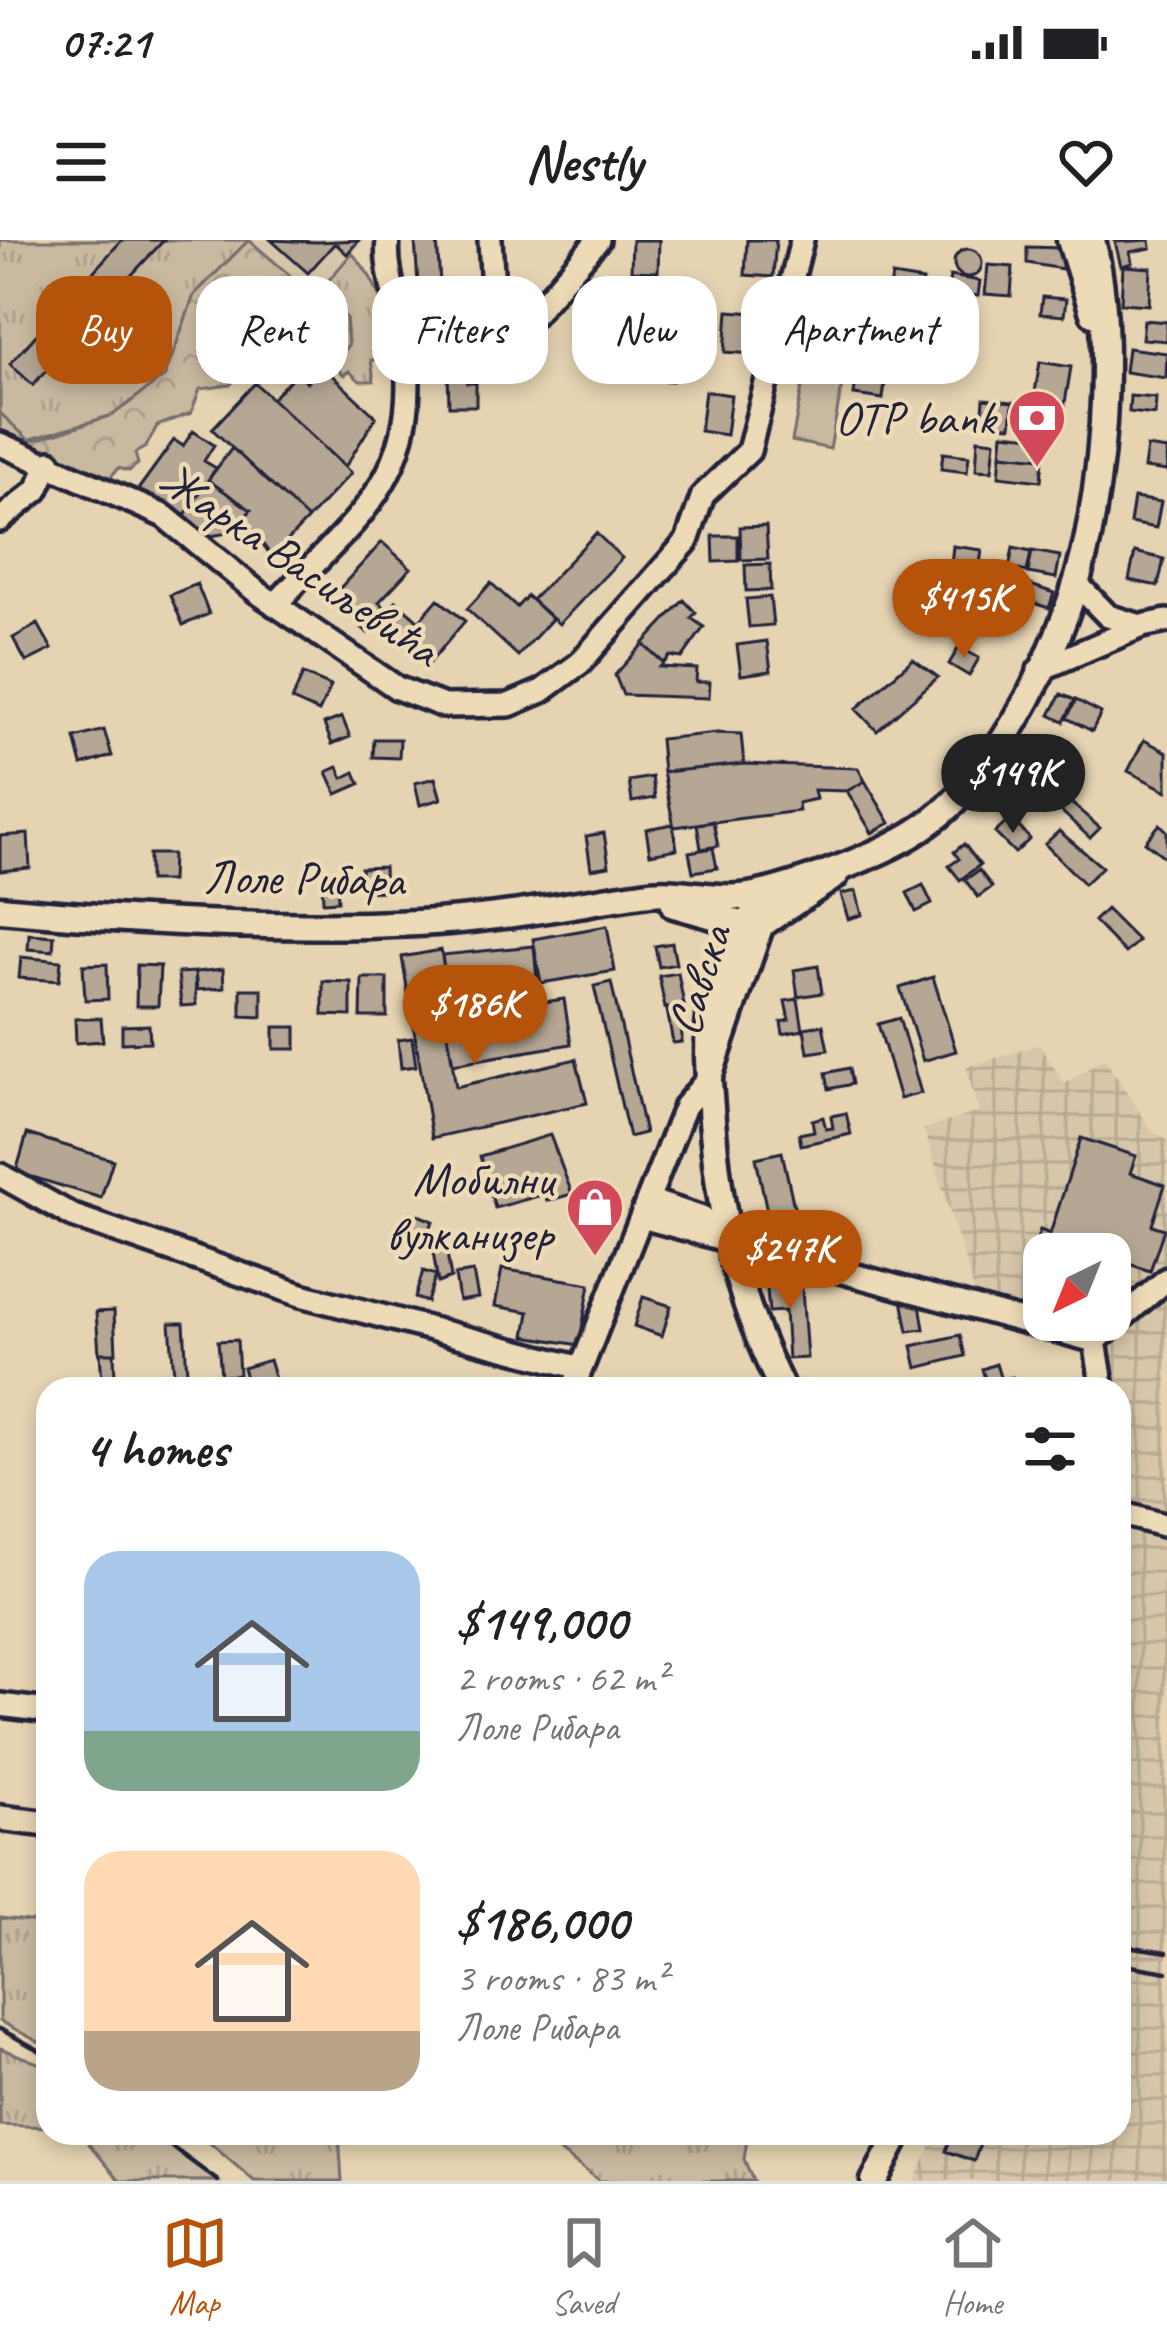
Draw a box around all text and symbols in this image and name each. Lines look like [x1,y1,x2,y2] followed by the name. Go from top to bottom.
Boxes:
[60,14,150,71] text: 07:21
[525,128,642,196] text: Nestly
[48,129,114,195] icon: menu
[1053,129,1119,195] icon: heart
[36,276,172,384] chip: Buy
[196,276,348,384] chip: Rent
[372,276,548,384] chip: Filters
[572,276,717,384] chip: New
[741,276,979,384] chip: Apartment
[1006,387,1068,469] bank icon: OTP bank
[835,388,998,448] place label: OTP bank
[149,449,454,681] street label: Жарка Васиљевића
[880,559,1048,661] pin: $415K
[919,573,1009,622] text: $415K
[929,734,1097,836] pin: $149K
[968,748,1058,797] text: $149K
[203,846,407,910] street label: Лоле Рибара
[653,915,746,1043] street label: Савска
[391,965,559,1067] pin: $186K
[430,979,520,1028] text: $186K
[386,1149,557,1264] place label: Мобилни вулканизер
[564,1176,626,1258] shop icon: Мобилни вулканизер
[706,1210,874,1312] pin: $247K
[745,1224,835,1273] text: $247K
[1023,1233,1131,1341] north arrow
[1023,1233,1131,1341] map controls
[1017,1416,1083,1482] icon: filters
[84,1417,228,1481] text: 4 homes
[456,1590,626,1654] text: $149,000
[180,1599,324,1743] icon: home
[456,1654,667,1703] text: 2 rooms · 62 m²
[456,1703,619,1752] text: Лоле Рибара
[456,1890,628,1954] text: $186,000
[180,1899,324,2043] icon: home
[456,1954,667,2003] text: 3 rooms · 83 m²
[456,2003,619,2052] text: Лоле Рибара
[162,2210,228,2324] tab: Map
[551,2210,617,2324] tab: Saved
[940,2210,1006,2324] tab: Home

